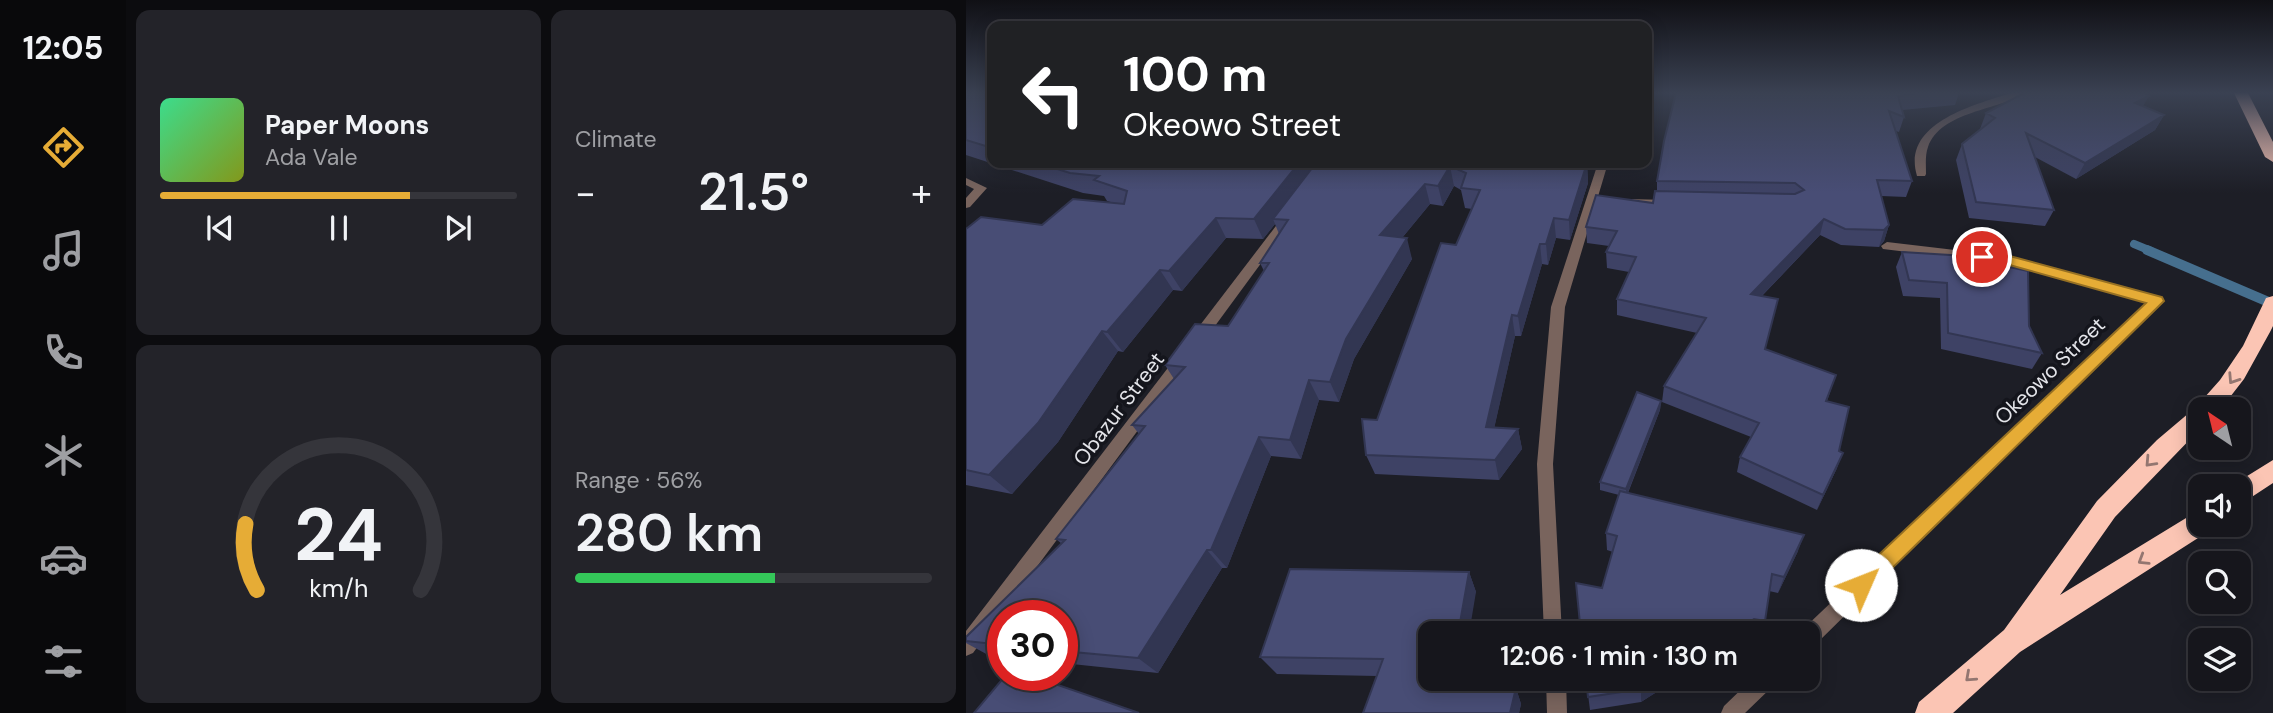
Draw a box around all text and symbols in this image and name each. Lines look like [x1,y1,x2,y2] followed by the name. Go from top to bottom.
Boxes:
[23,27,103,69] text: 12:05
[1123,42,1267,106] text: 100 m
[1008,49,1099,140] icon: left
[1123,104,1341,146] text: Okeowo Street
[265,108,429,142] text: Paper Moons
[39,123,88,172] icon: directions
[575,124,657,154] text: Climate
[265,142,358,172] text: Ada Vale
[698,158,809,226] text: 21.5°
[575,168,596,218] text: −
[911,168,932,218] text: +
[201,209,239,247] icon: previous
[320,209,358,247] icon: pause
[439,209,477,247] icon: next
[39,226,88,275] icon: music
[1952,227,2012,287] pin
[1963,238,2001,276] icon: arrive
[1989,311,2111,431] street label: Okeowo Street
[39,328,88,377] icon: phone
[1067,347,1171,471] street label: Obazur Street
[2228,372,2241,385] one-way arrow
[2188,397,2250,460] north arrow
[2188,397,2251,691] map controls
[39,431,88,480] icon: climate
[2146,454,2159,467] one-way arrow
[575,465,702,495] text: Range · 56%
[2188,474,2251,537] button: sound
[294,488,383,583] text: 24
[575,499,763,567] text: 280 km
[39,534,88,583] icon: car
[1824,548,1898,622] position arrow
[2188,551,2251,614] button: search
[2137,552,2150,565] one-way arrow
[309,572,368,605] text: km/h
[987,600,1078,691] speed limit sign: 30
[2188,628,2251,691] button: layers
[39,637,88,686] icon: filters
[1500,639,1738,673] text: 12:06 · 1 min · 130 m
[1966,669,1979,681] one-way arrow

